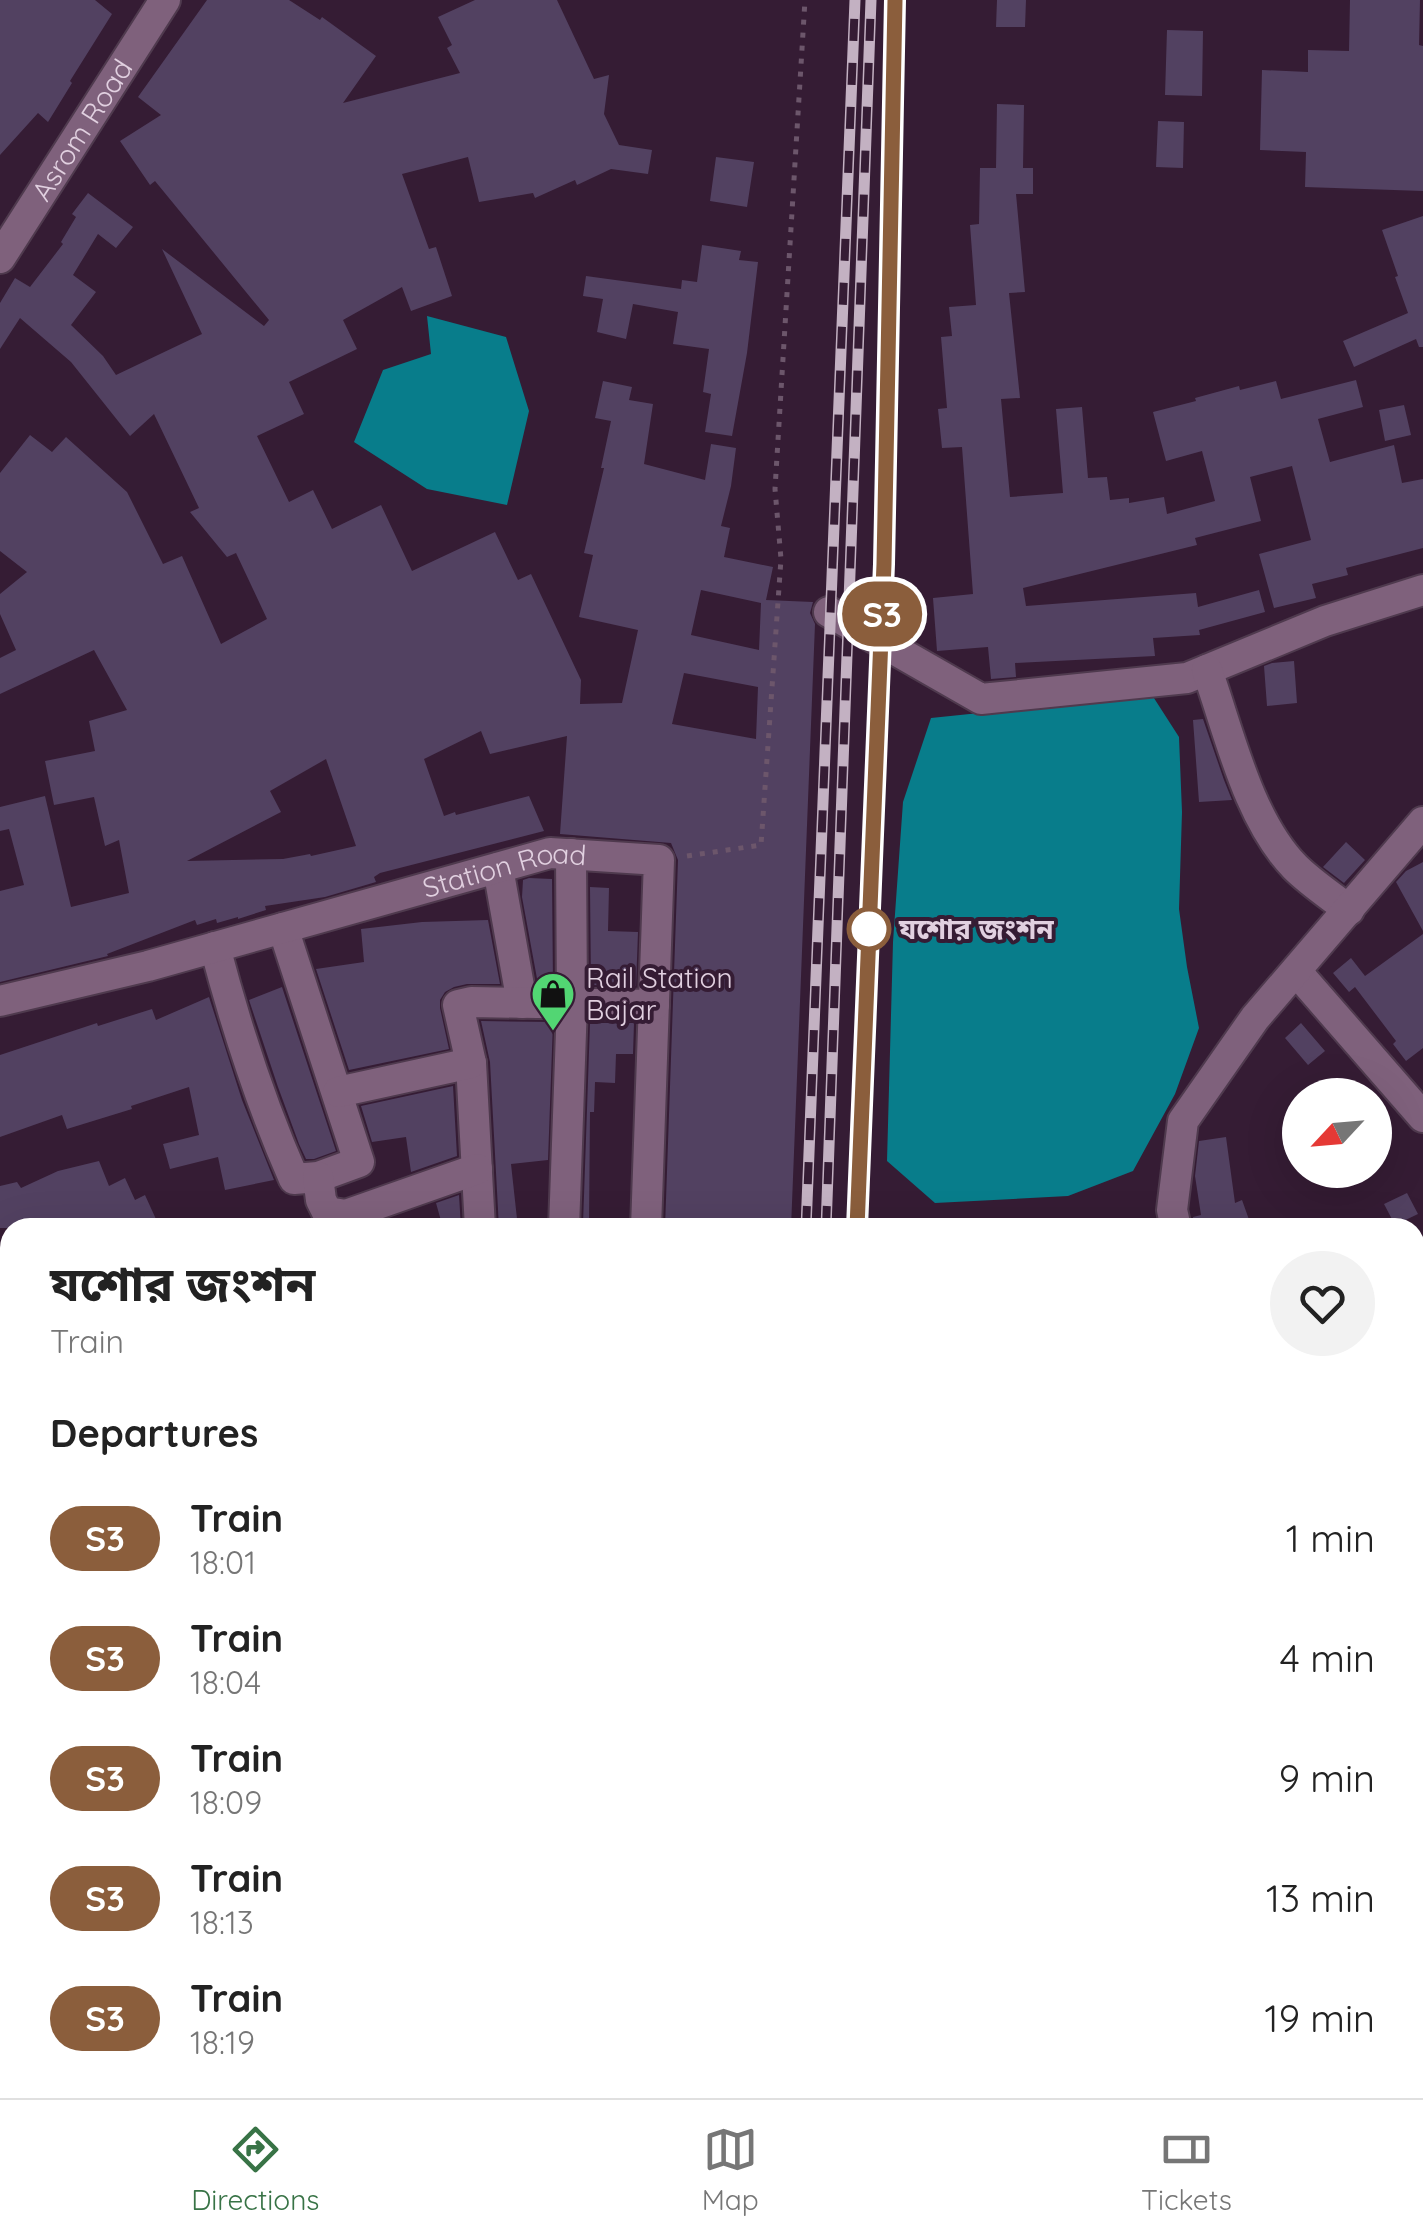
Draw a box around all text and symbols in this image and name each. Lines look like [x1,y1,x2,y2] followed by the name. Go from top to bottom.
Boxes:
[23,52,140,207] street label: Asrom Road
[837,582,927,646] line badge: S3
[862,592,902,636] text: S3
[418,835,587,905] street label: Station Road
[848,908,890,950] marker: যশোর জংশন
[898,911,1054,946] place label: যশোর জংশন
[586,960,733,1027] place label: Rail Station Bajar
[530,971,576,1032] shop icon: Rail Station Bajar
[1282,1078,1392,1188] north arrow
[1282,1078,1392,1188] map controls
[1270,1251,1375,1356] button: heart
[50,1253,315,1313] text: যশোর জংশন
[50,1321,124,1361] text: Train
[50,1409,258,1457] text: Departures
[190,1494,283,1542] text: Train
[1286,1514,1375,1562] text: 1 min
[85,1516,125,1560] text: S3
[190,1542,256,1582] text: 18:01
[190,1614,283,1662] text: Train
[1280,1634,1375,1682] text: 4 min
[85,1636,125,1680] text: S3
[190,1662,261,1702] text: 18:04
[190,1734,283,1782] text: Train
[1279,1754,1375,1802] text: 9 min
[85,1756,125,1800] text: S3
[190,1782,262,1822] text: 18:09
[190,1854,283,1902] text: Train
[1266,1874,1375,1922] text: 13 min
[85,1876,125,1920] text: S3
[190,1902,254,1942] text: 18:13
[190,1974,283,2022] text: Train
[1265,1994,1375,2042] text: 19 min
[85,1996,125,2040] text: S3
[190,2022,255,2062] text: 18:19
[191,2122,319,2217] tab: Directions
[702,2122,759,2217] tab: Map
[1141,2122,1232,2217] tab: Tickets

